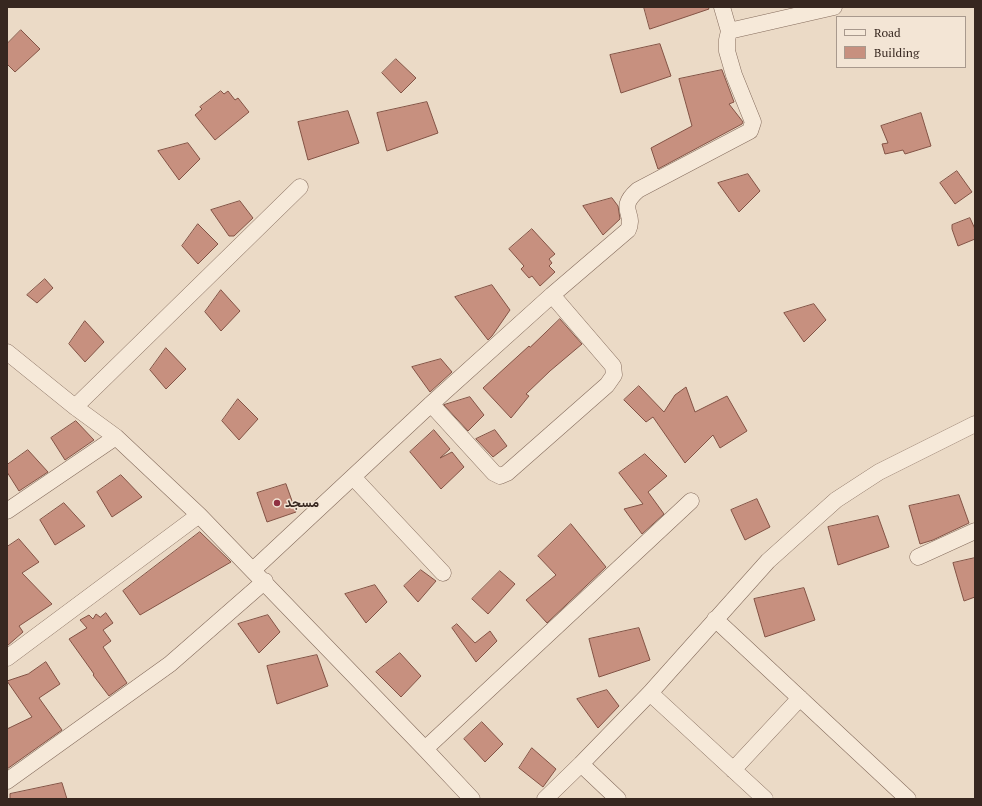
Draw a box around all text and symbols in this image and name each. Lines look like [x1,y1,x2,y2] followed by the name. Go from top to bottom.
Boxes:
[836,16,966,68] legend
[874,25,901,40] text: Road
[874,45,919,60] text: Building
[285,495,319,511] place label: مسجد
[272,498,282,508] marker: مسجد

